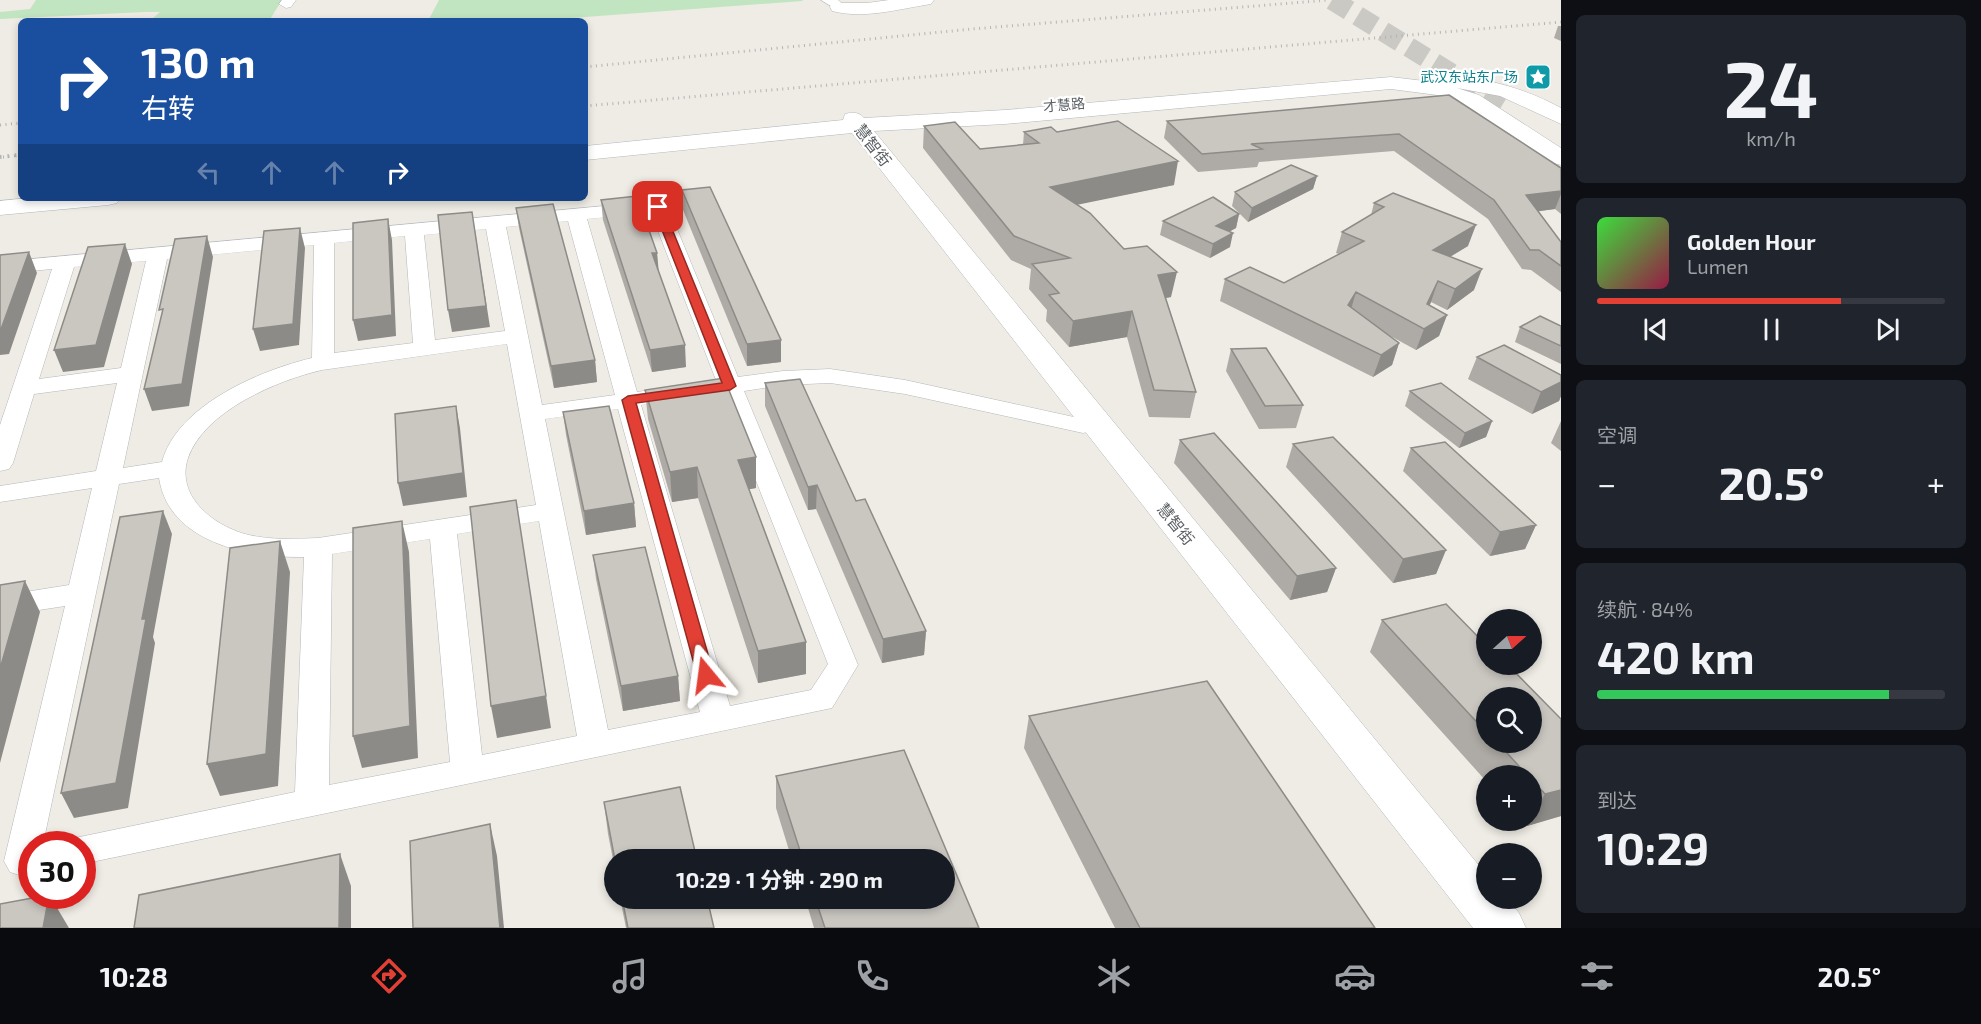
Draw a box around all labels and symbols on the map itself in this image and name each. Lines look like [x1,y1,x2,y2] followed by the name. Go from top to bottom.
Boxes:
[1523,62,1553,92] place icon: 武汉东站东广场
[1420,68,1518,85] place label: 武汉东站东广场
[1042,94,1086,115] street label: 才慧路
[851,120,896,169] street label: 慧智街
[632,181,683,232] pin
[1154,499,1199,548] street label: 慧智街
[1476,609,1542,675] north arrow
[674,643,738,707] position arrow
[18,831,96,909] speed limit sign: 30

